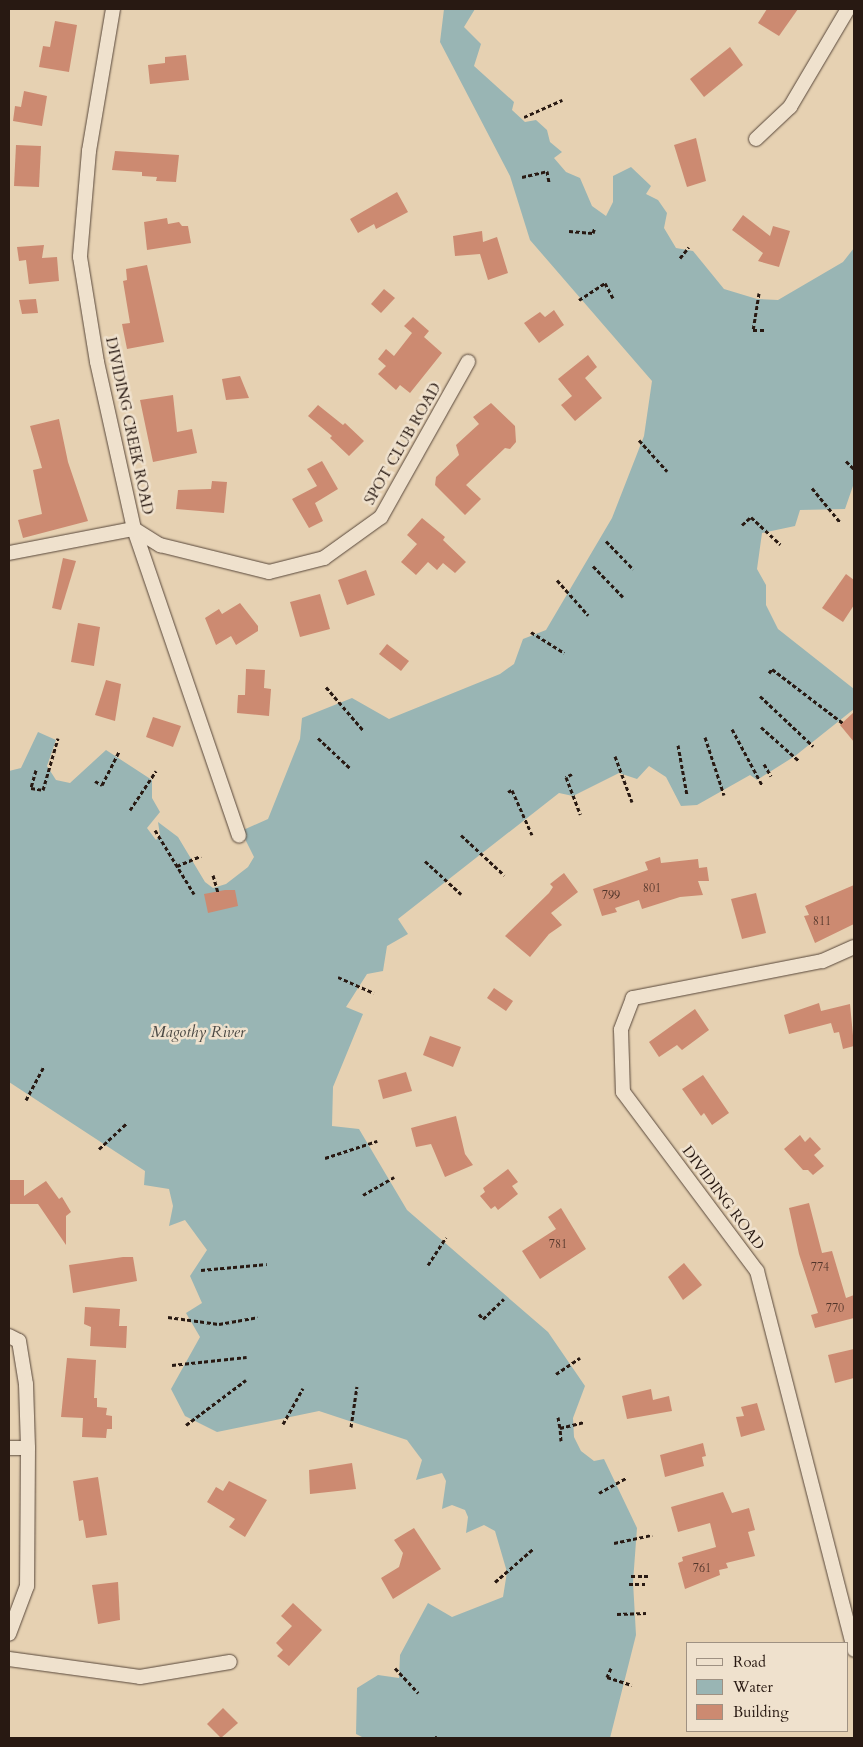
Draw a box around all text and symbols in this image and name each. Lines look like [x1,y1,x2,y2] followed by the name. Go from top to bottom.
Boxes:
[101,335,157,517] street label: DIVIDING CREEK ROAD
[361,380,445,508] street label: SPOT CLUB ROAD
[643,882,661,896] house number: 801
[602,889,620,903] house number: 799
[813,915,831,929] house number: 811
[151,1022,245,1042] water label: Magothy River
[678,1142,768,1254] street label: DIVIDING ROAD
[549,1238,567,1252] house number: 781
[811,1261,829,1275] house number: 774
[826,1302,844,1316] house number: 770
[693,1562,711,1576] house number: 761
[686,1642,848,1732] legend
[733,1652,766,1672] text: Road
[733,1677,773,1697] text: Water
[733,1702,789,1722] text: Building

